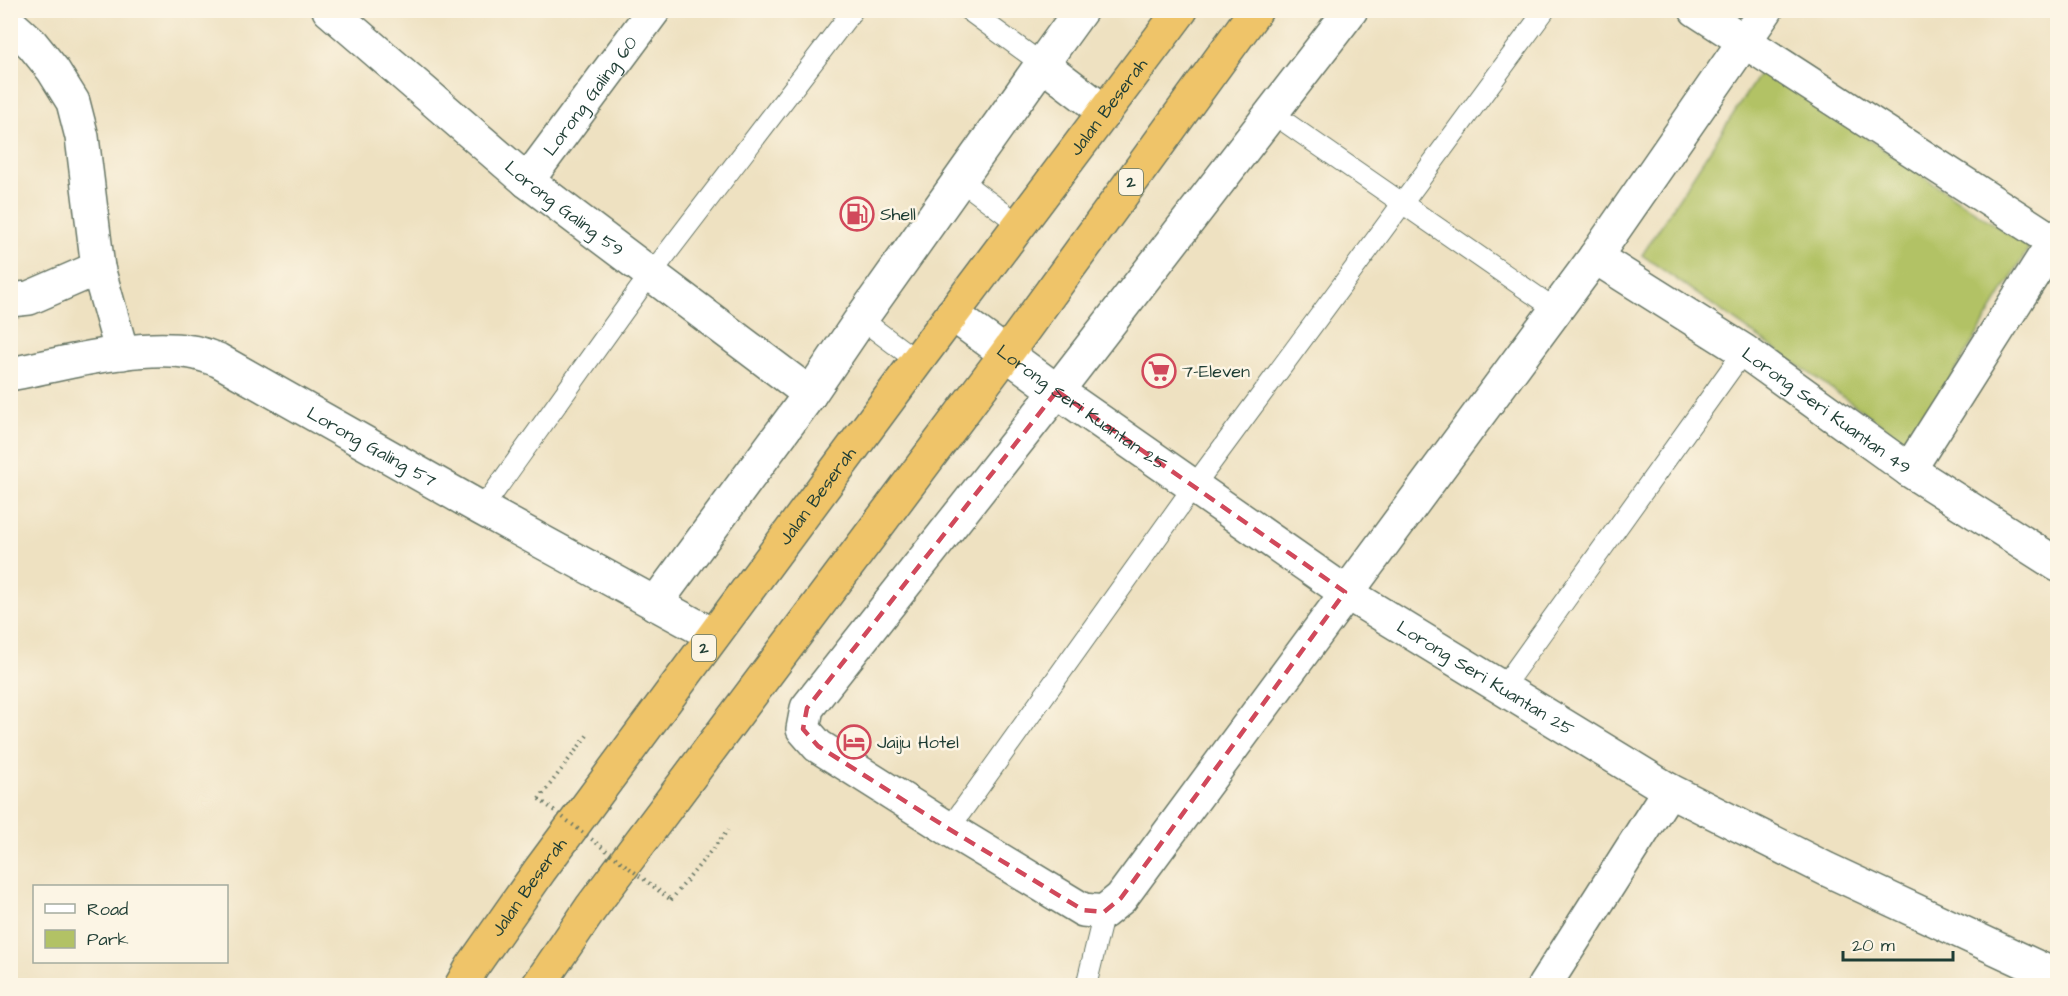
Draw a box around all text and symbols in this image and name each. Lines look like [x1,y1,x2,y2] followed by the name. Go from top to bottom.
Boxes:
[537,31,643,161] street label: Lorong Galing 60
[1063,53,1153,161] street label: Jalan Beserah
[499,155,629,262] street label: Lorong Galing 59
[1119,169,1143,195] road number: 2
[839,196,875,232] fuel station icon: Shell
[880,202,916,227] place label: Shell
[992,338,1172,477] street label: Lorong Seri Kuantan 25
[1737,341,1916,480] street label: Lorong Seri Kuantan 49
[1141,353,1177,389] supermarket icon: 7-Eleven
[1182,359,1250,384] place label: 7-Eleven
[303,400,441,493] street label: Lorong Galing 57
[772,442,862,550] street label: Jalan Beserah
[1392,614,1579,742] street label: Lorong Seri Kuantan 25
[692,635,716,661] road number: 2
[836,724,872,760] hotel icon: Jaiju Hotel
[877,730,959,755] place label: Jaiju Hotel
[485,832,573,942] street label: Jalan Beserah
[33,885,228,963] legend
[87,897,128,922] text: Road
[1843,924,1952,962] scale bar
[87,927,129,952] text: Park
[1852,933,1895,958] text: 20 m

